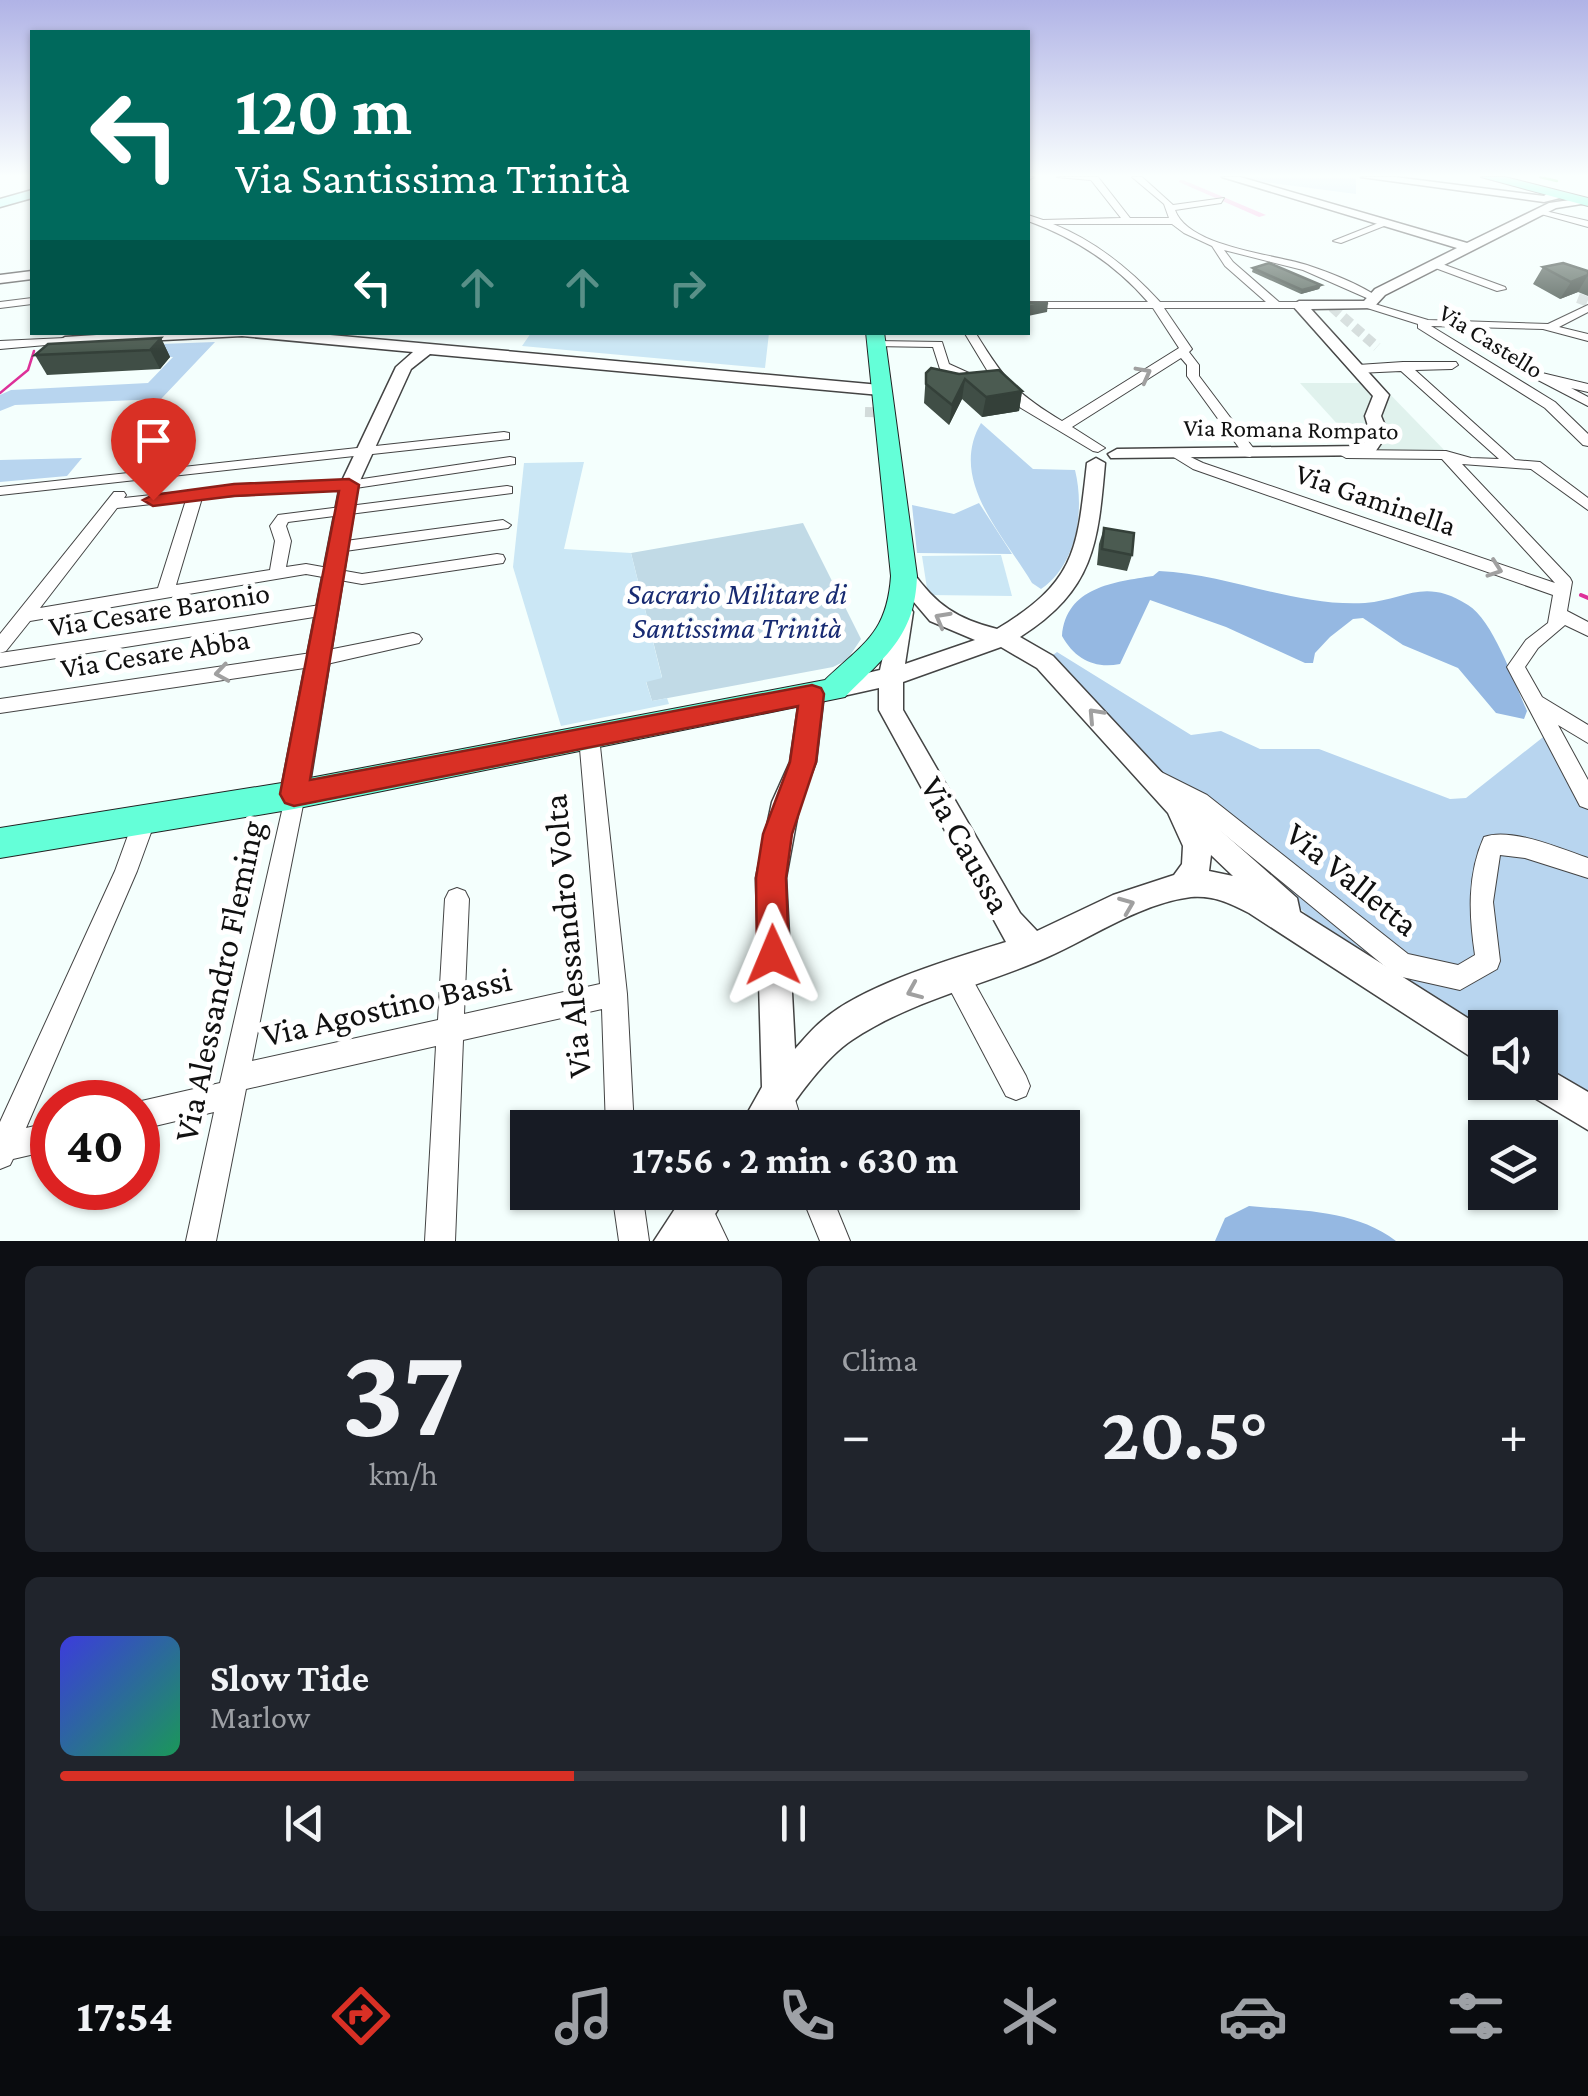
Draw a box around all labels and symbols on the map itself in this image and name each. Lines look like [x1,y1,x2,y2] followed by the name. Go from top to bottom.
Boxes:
[1434,298,1548,384] street label: Via Castello
[1133,367,1151,386] one-way arrow
[111,398,196,501] pin
[1183,414,1399,445] street label: Via Romana Rompato
[1291,456,1461,542] street label: Via Gaminella
[1486,557,1503,578] one-way arrow
[46,575,272,643] street label: Via Cesare Baronio
[627,577,848,644] park label: Sacrario Militare di Santissima Trinità
[935,611,953,631] one-way arrow
[58,622,252,684] street label: Via Cesare Abba
[214,662,230,683] one-way arrow
[1089,708,1107,727] one-way arrow
[913,770,1019,920] street label: Via Caussa
[535,792,599,1080] street label: Via Alessandro Volta
[1278,814,1426,944] street label: Via Valletta
[166,817,272,1145] street label: Via Alessandro Fleming
[1117,896,1134,916] one-way arrow
[721,903,825,1007] position arrow
[259,959,515,1055] street label: Via Agostino Bassi
[906,979,924,999] one-way arrow
[30,1080,160,1210] speed limit sign: 40

